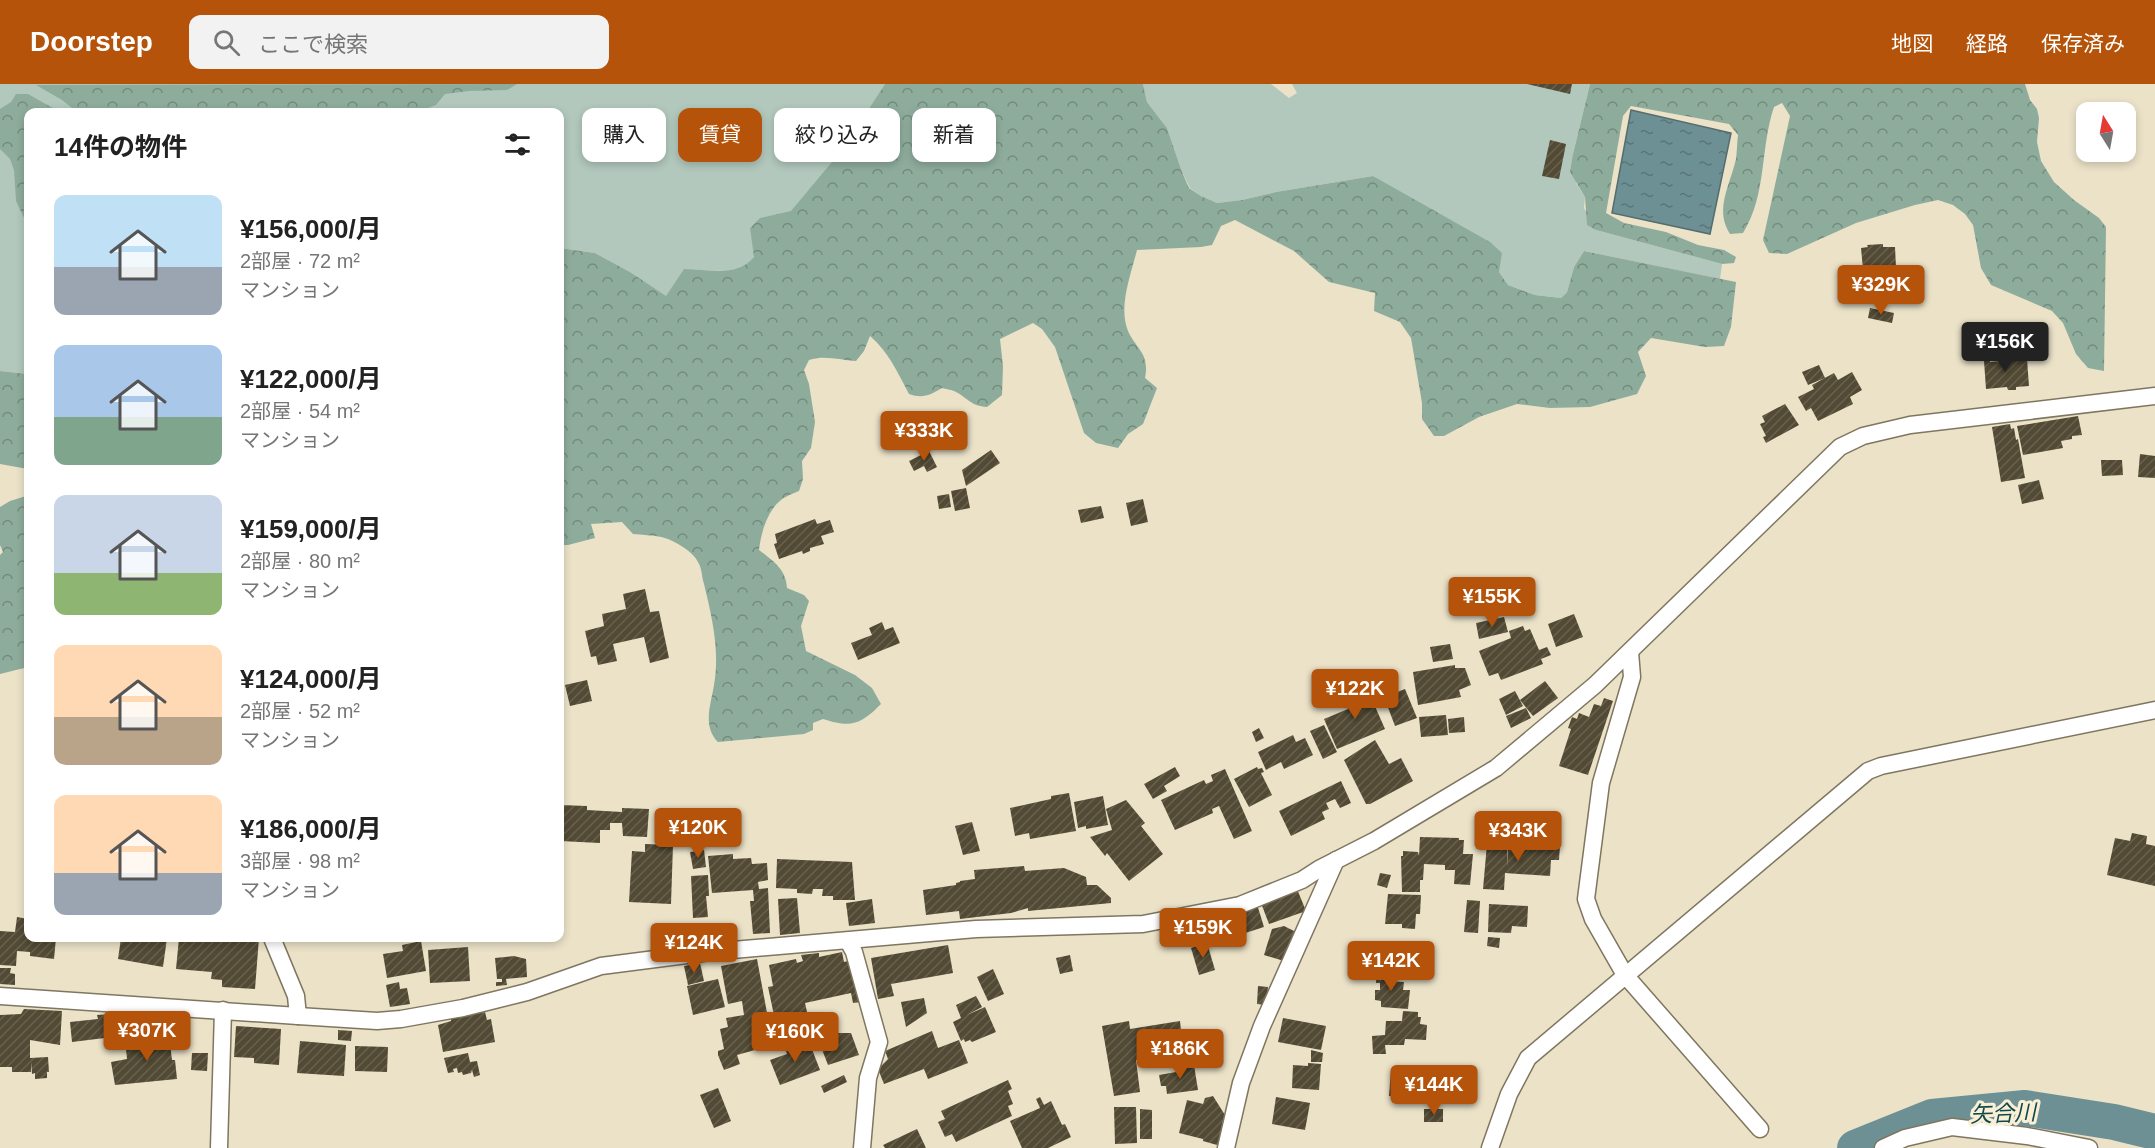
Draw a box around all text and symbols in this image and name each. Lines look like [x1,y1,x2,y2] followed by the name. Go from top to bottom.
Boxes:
[189,15,609,69] search box
[30,26,153,57] text: Doorstep
[210,26,243,59] icon: search
[258,32,368,57] text: ここで検索
[1891,32,1933,55] text: 地図
[1966,32,2008,55] text: 経路
[2041,32,2125,55] text: 保存済み
[2076,102,2136,162] north arrow
[2076,102,2136,162] map controls
[582,108,666,162] chip: 購入
[678,108,762,162] chip: 賃貸
[774,108,900,162] chip: 絞り込み
[912,108,996,162] chip: 新着
[501,128,534,161] icon: filters
[54,132,187,162] text: 14件の物件
[240,214,382,244] text: ¥156,000/月
[102,219,174,291] icon: home
[240,250,360,272] text: 2部屋 · 72 m²
[1839,265,1923,316] pin: ¥329K
[1852,273,1910,295] text: ¥329K
[240,279,340,301] text: マンション
[1963,322,2047,373] pin: ¥156K
[1976,330,2034,352] text: ¥156K
[240,364,382,394] text: ¥122,000/月
[102,369,174,441] icon: home
[240,400,360,422] text: 2部屋 · 54 m²
[882,411,966,462] pin: ¥333K
[895,419,953,441] text: ¥333K
[240,429,340,451] text: マンション
[240,514,382,544] text: ¥159,000/月
[102,519,174,591] icon: home
[240,550,360,572] text: 2部屋 · 80 m²
[1450,577,1534,628] pin: ¥155K
[240,579,340,601] text: マンション
[1463,585,1521,607] text: ¥155K
[240,664,382,694] text: ¥124,000/月
[102,669,174,741] icon: home
[1313,669,1397,720] pin: ¥122K
[1326,677,1384,699] text: ¥122K
[240,700,360,722] text: 2部屋 · 52 m²
[240,729,340,751] text: マンション
[656,808,740,859] pin: ¥120K
[1476,811,1560,862] pin: ¥343K
[240,814,382,844] text: ¥186,000/月
[669,816,727,838] text: ¥120K
[102,819,174,891] icon: home
[1489,819,1547,841] text: ¥343K
[240,850,360,872] text: 3部屋 · 98 m²
[240,879,340,901] text: マンション
[1161,908,1245,959] pin: ¥159K
[1174,916,1232,938] text: ¥159K
[652,923,736,974] pin: ¥124K
[665,931,723,953] text: ¥124K
[1349,941,1433,992] pin: ¥142K
[1362,949,1420,971] text: ¥142K
[105,1011,189,1062] pin: ¥307K
[753,1012,837,1063] pin: ¥160K
[118,1019,176,1041] text: ¥307K
[766,1020,824,1042] text: ¥160K
[1138,1029,1222,1080] pin: ¥186K
[1151,1037,1209,1059] text: ¥186K
[1392,1065,1476,1116] pin: ¥144K
[1405,1073,1463,1095] text: ¥144K
[1970,1100,2038,1127] water label: 矢合川

